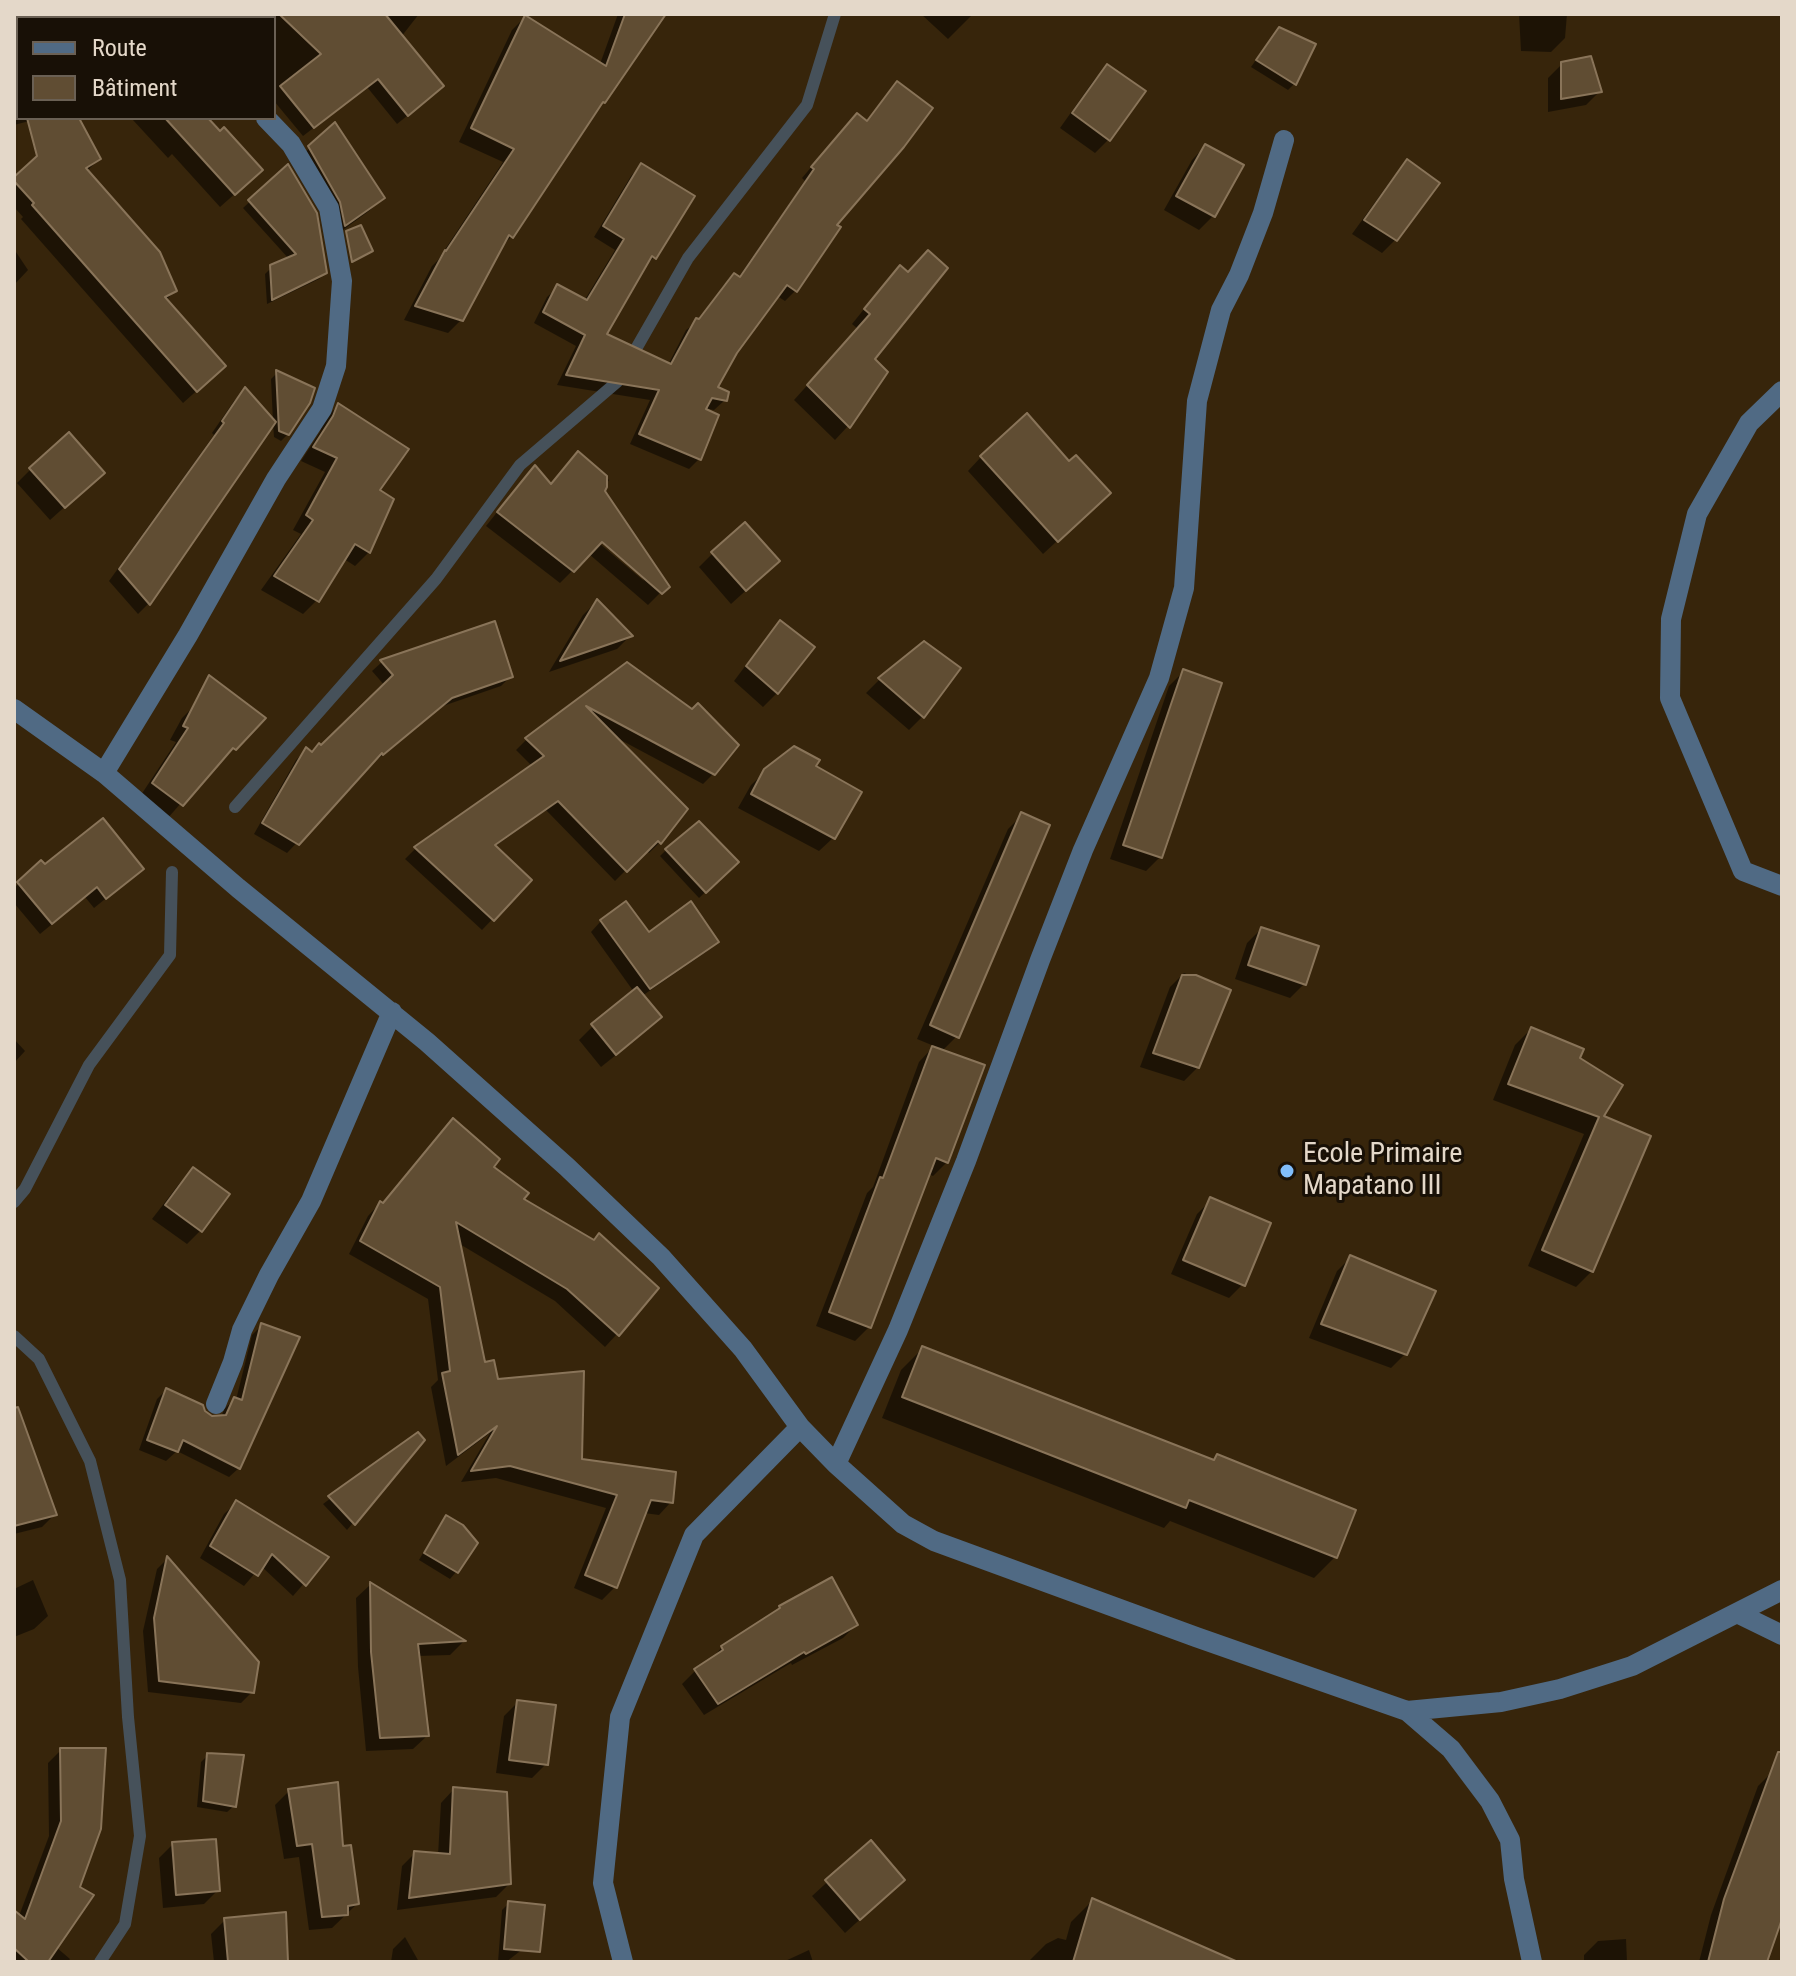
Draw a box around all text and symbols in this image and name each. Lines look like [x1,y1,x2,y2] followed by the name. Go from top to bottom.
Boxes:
[16,16,276,120] legend
[92,34,147,62] text: Route
[92,74,177,102] text: Bâtiment
[1303,1138,1462,1204] place label: Ecole Primaire Mapatano III
[1278,1162,1296,1180] marker: Ecole Primaire Mapatano III

